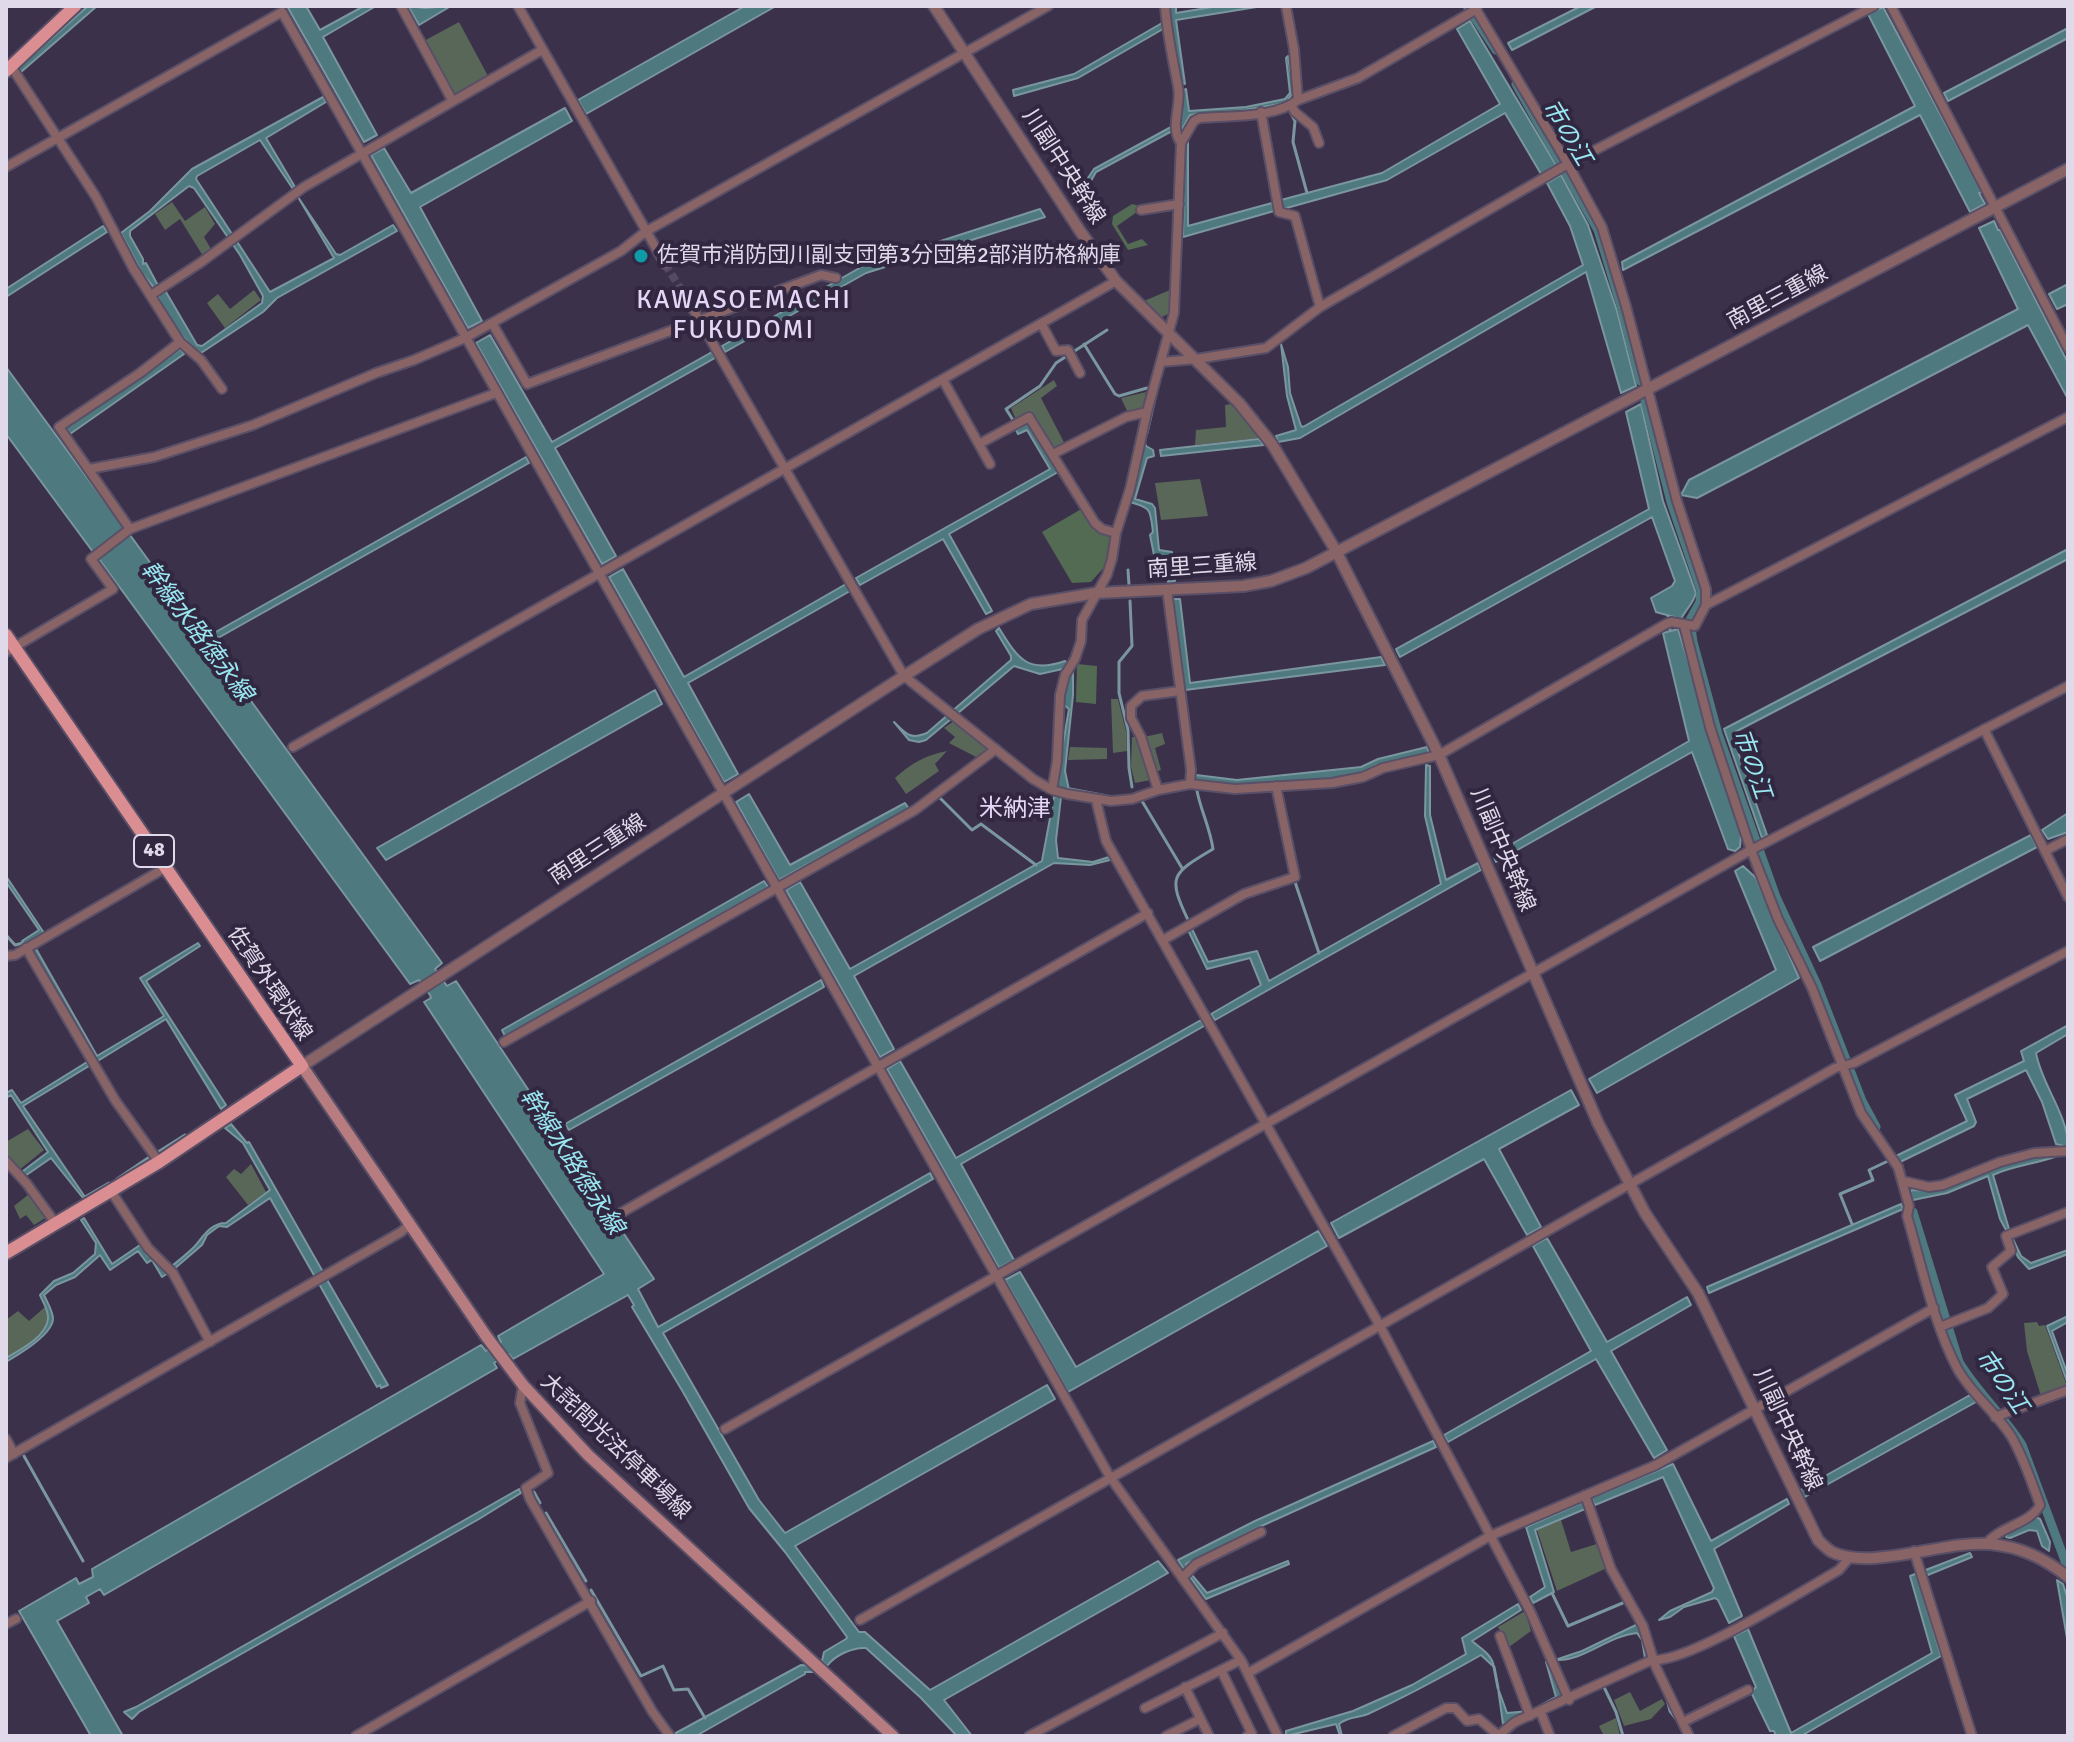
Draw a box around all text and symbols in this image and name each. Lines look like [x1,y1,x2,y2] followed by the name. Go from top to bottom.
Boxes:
[1535,95,1597,171] water label: 市の江
[1016,104,1110,230] street label: 川副中央幹線
[657,243,1121,269] place label: 佐賀市消防団川副支団第3分団第2部消防格納庫
[632,247,650,265] marker: 佐賀市消防団川副支団第3分団第2部消防格納庫
[1723,261,1833,335] street label: 南里三重線
[636,285,852,346] district label: KAWASOEMACHI FUKUDOMI
[1146,550,1258,584] street label: 南里三重線
[134,556,258,708] water label: 幹線水路徳永線
[1726,725,1776,803] water label: 市の江
[1464,784,1540,916] street label: 川副中央幹線
[979,796,1051,824] district label: 米納津
[545,809,651,891] street label: 南里三重線
[134,835,174,867] road number: 48
[221,922,317,1046] street label: 佐賀外環状線
[513,1084,629,1240] water label: 幹線水路徳永線
[1969,1344,2033,1420] water label: 市の江
[1747,1365,1827,1495] street label: 川副中央幹線
[535,1369,695,1525] street label: 大詫間光法停車場線

